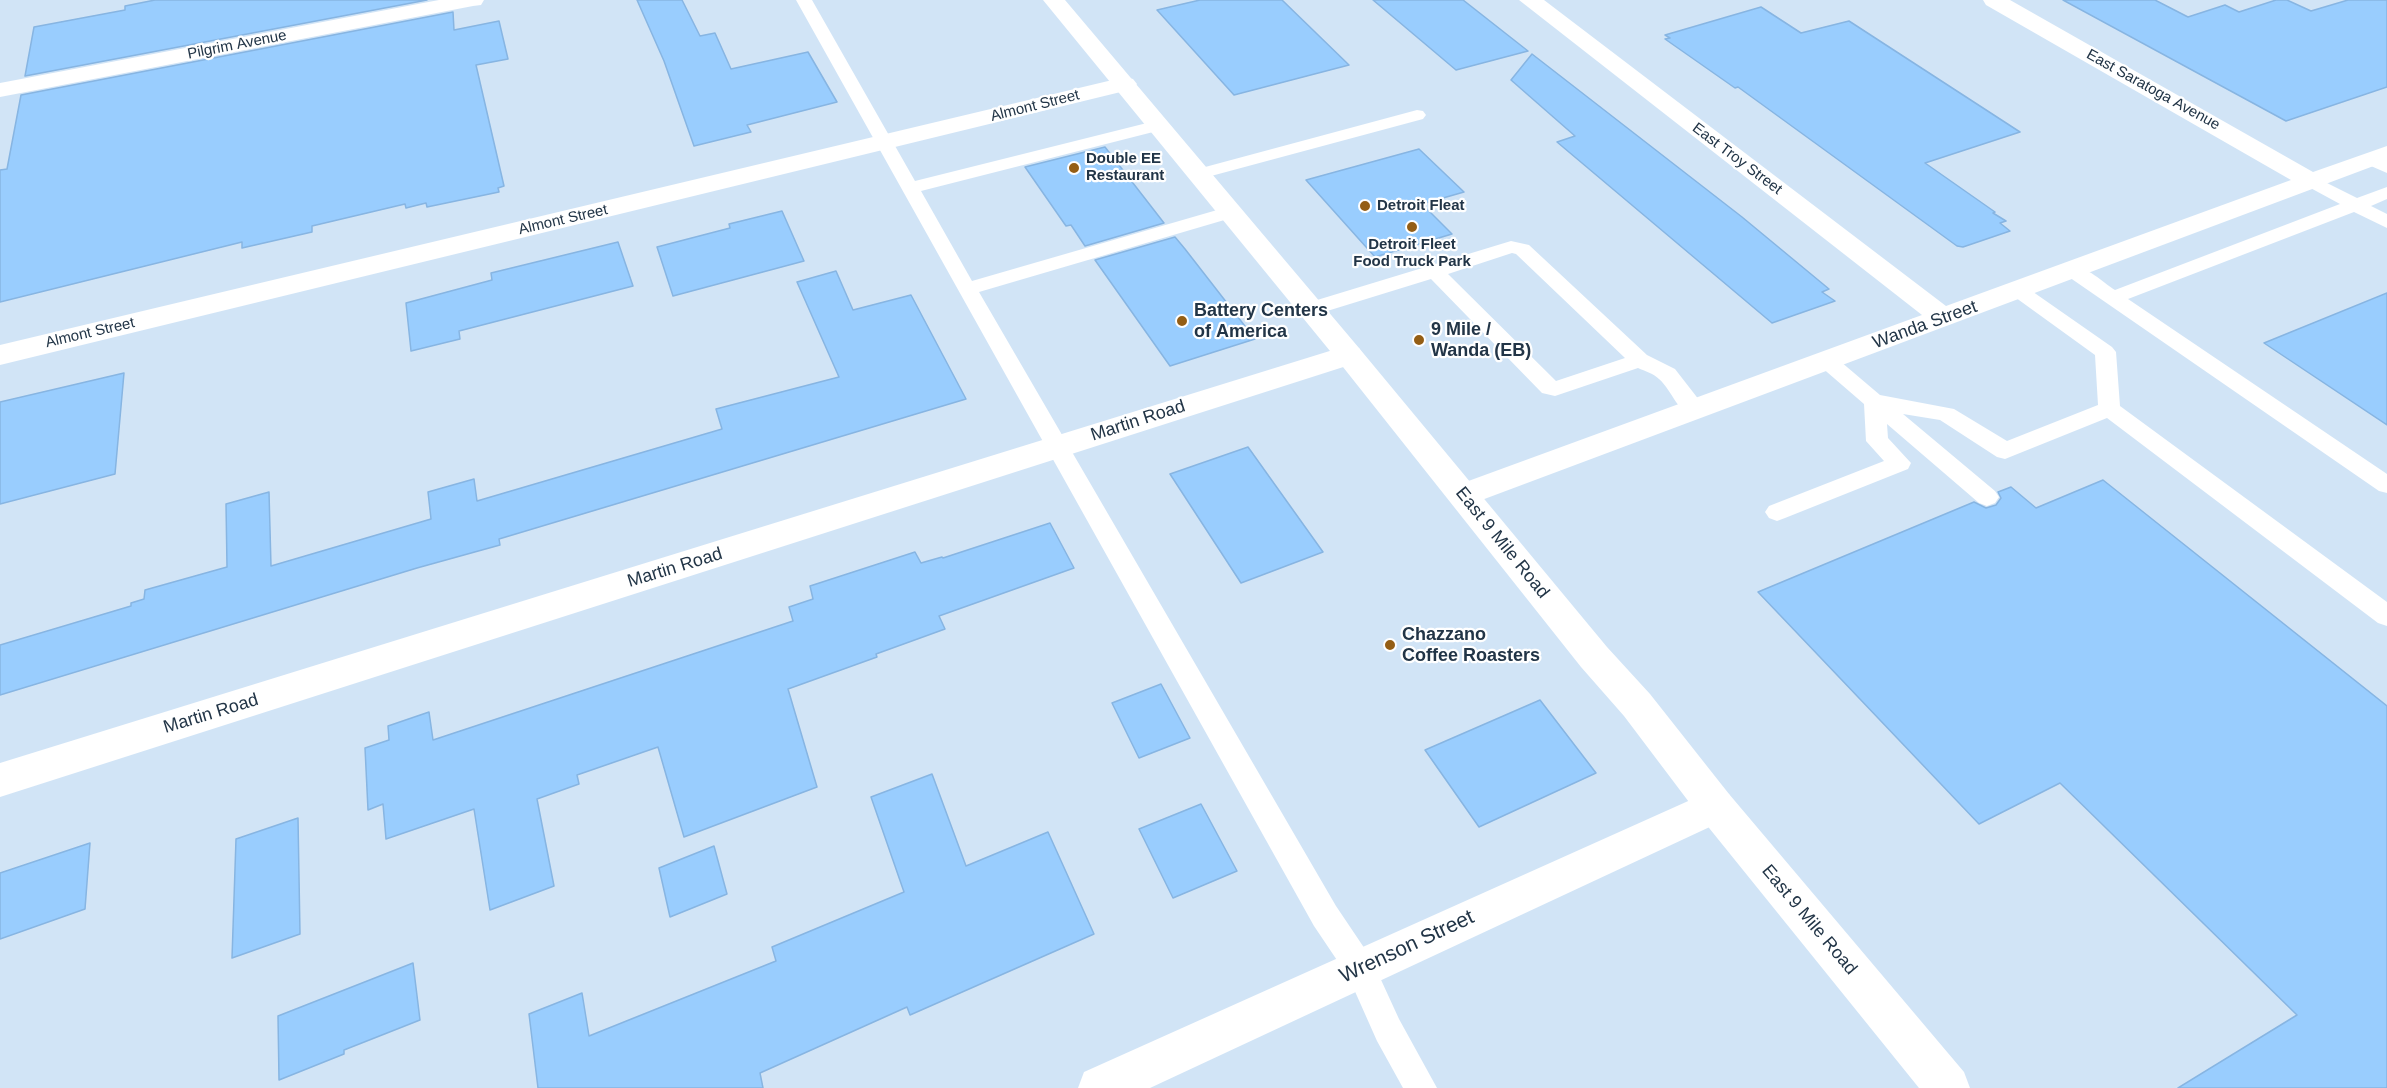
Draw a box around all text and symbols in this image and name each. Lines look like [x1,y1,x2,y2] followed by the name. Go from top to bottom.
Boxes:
[186,27,288,63] street label: Pilgrim Avenue
[2083,46,2223,134] street label: East Saratoga Avenue
[989,86,1081,126] street label: Almont Street
[1689,119,1785,199] street label: East Troy Street
[1086,150,1164,185] place label: Double EE Restaurant
[1067,161,1081,175] marker: Double EE Restaurant
[1377,197,1465,215] place label: Detroit Fleat
[1358,199,1372,213] marker: Detroit Fleat
[517,201,609,239] street label: Almont Street
[1405,220,1419,234] marker: Detroit Fleet Food Truck Park
[1353,236,1471,271] place label: Detroit Fleet Food Truck Park
[1870,296,1980,354] street label: Wanda Street
[1194,300,1328,342] place label: Battery Centers of America
[44,314,136,352] street label: Almont Street
[1175,314,1189,328] marker: Battery Centers of America
[1431,319,1531,362] place label: 9 Mile / Wanda (EB)
[1412,333,1426,347] marker: 9 Mile / Wanda (EB)
[1088,396,1188,446] street label: Martin Road
[1450,483,1554,603] street label: East 9 Mile Road
[625,543,725,593] street label: Martin Road
[1402,624,1540,666] place label: Chazzano Coffee Roasters
[1383,638,1397,652] marker: Chazzano Coffee Roasters
[161,689,261,739] street label: Martin Road
[1757,861,1861,979] street label: East 9 Mile Road
[1336,905,1478,989] street label: Wrenson Street

